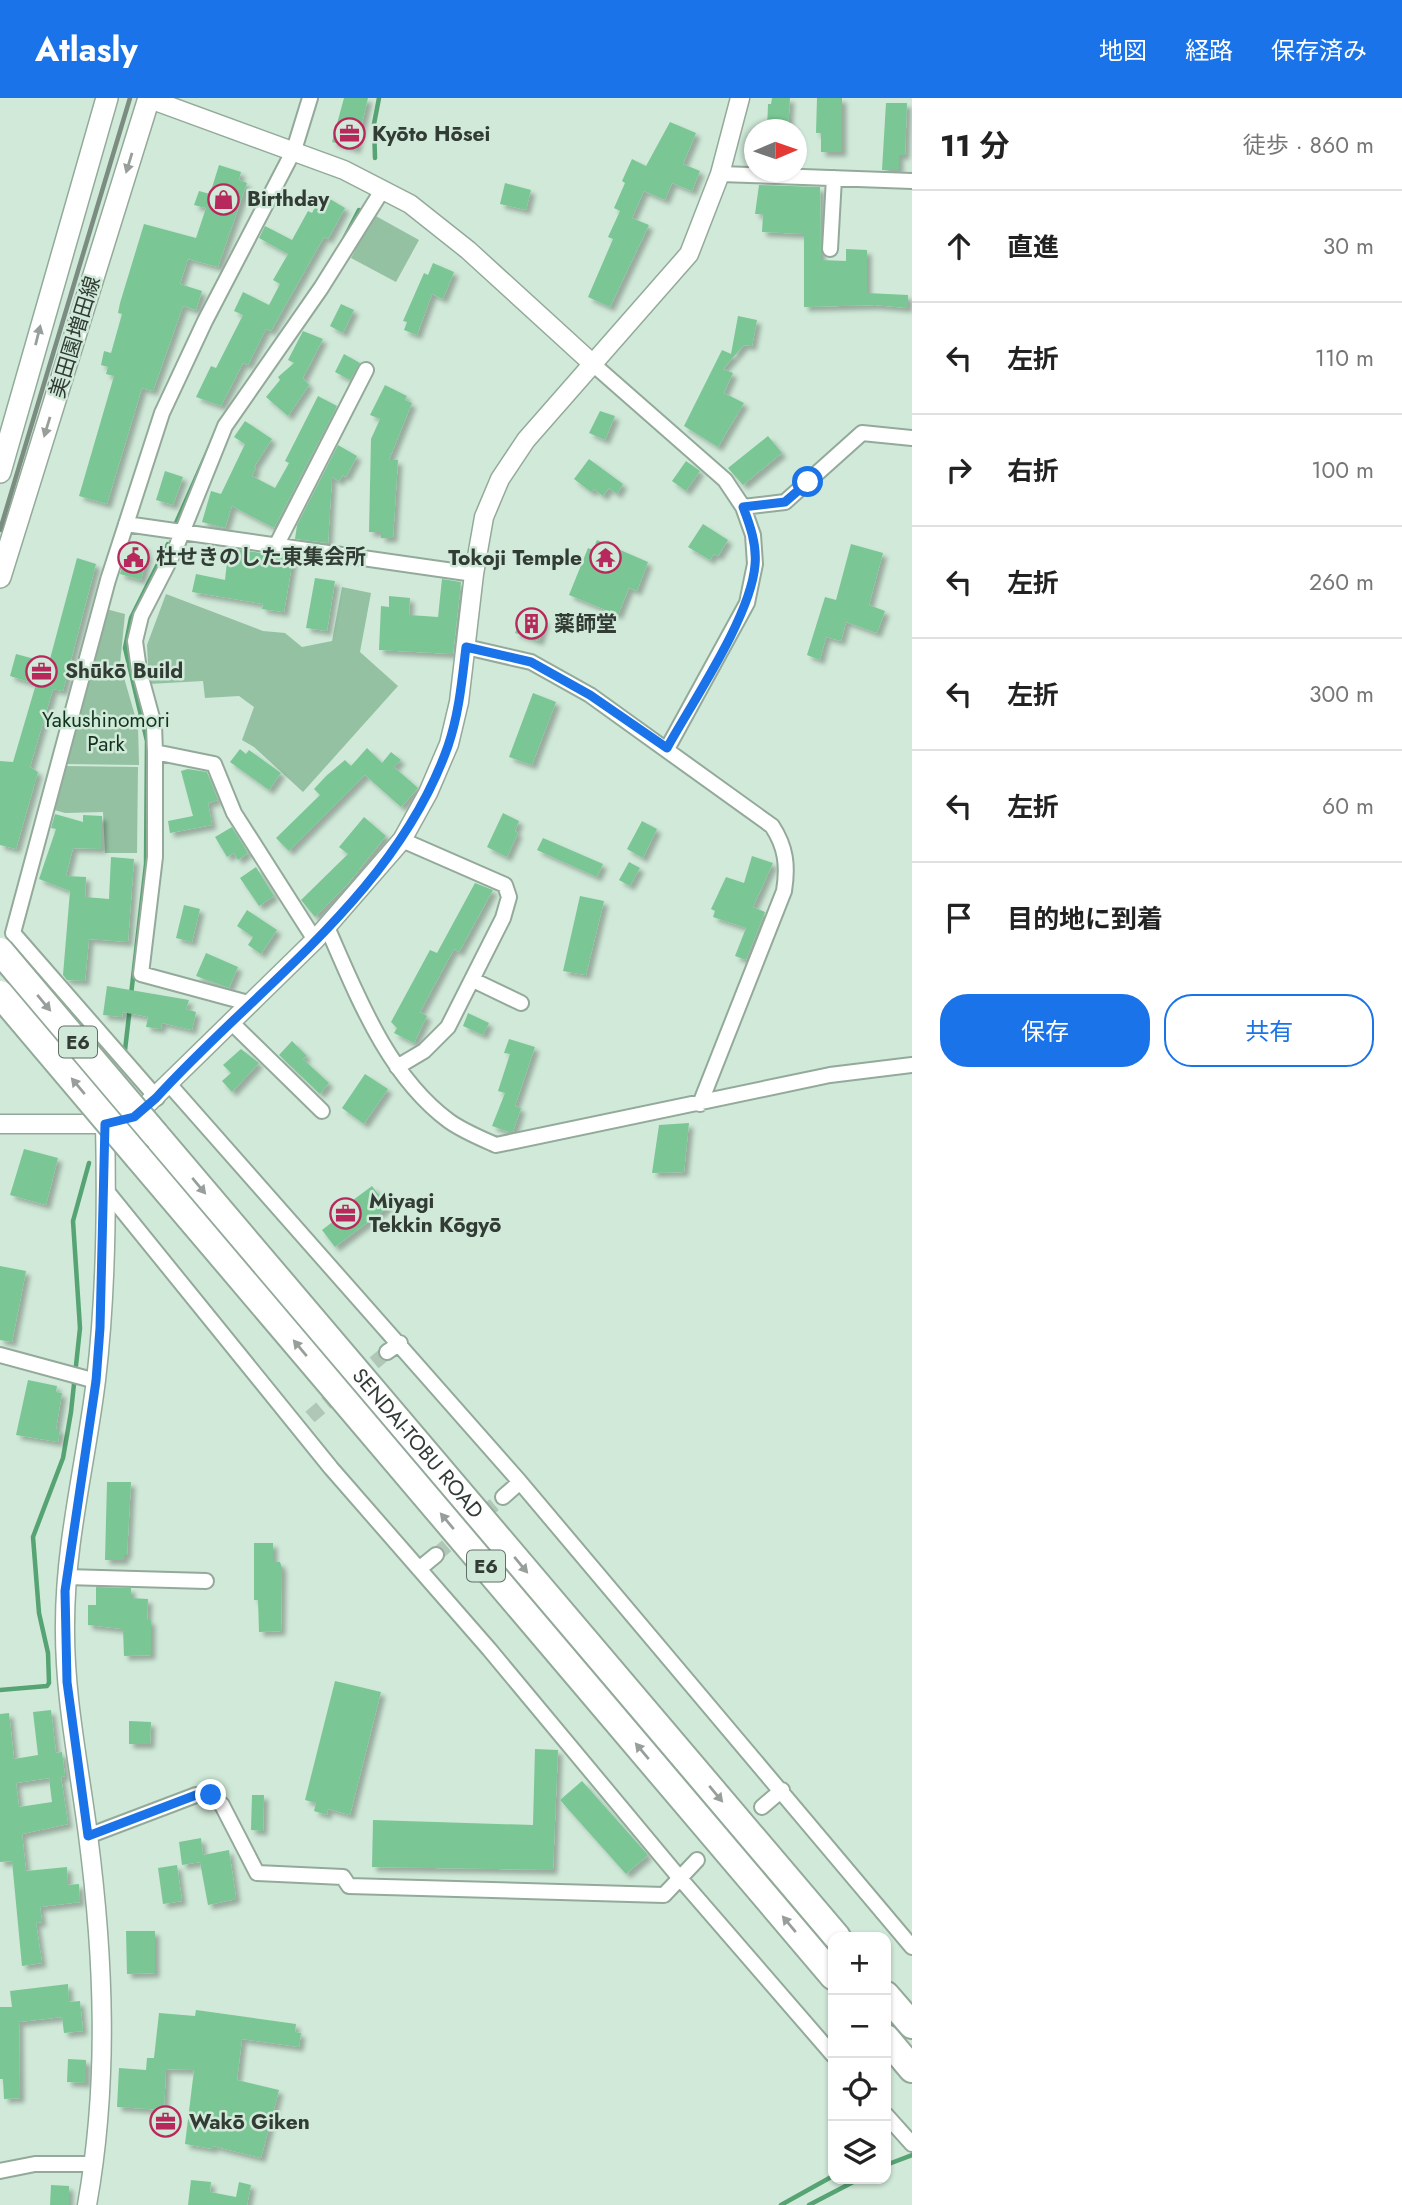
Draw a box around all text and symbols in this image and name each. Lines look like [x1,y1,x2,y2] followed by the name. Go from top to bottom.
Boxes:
[35,26,138,73] text: Atlasly
[1099,33,1147,68] text: 地図
[1185,33,1233,68] text: 経路
[1271,33,1367,68] text: 保存済み
[332,117,366,151] office icon: Kyōto Hōsei
[372,119,490,149] place label: Kyōto Hōsei
[744,119,807,182] north arrow
[940,124,1010,167] text: 11 分
[1243,128,1374,162] text: 徒歩 · 860 m
[123,153,133,174] one-way arrow
[207,182,241,216] shop icon: Birthday
[247,184,330,214] place label: Birthday
[940,227,978,265] icon: ahead
[1007,228,1059,266] text: 直進
[1323,229,1374,263] text: 30 m
[42,272,108,402] street label: 美田園増田線
[33,324,44,346] one-way arrow
[940,339,978,377] icon: left
[1007,340,1059,378] text: 左折
[1315,341,1374,375] text: 110 m
[41,417,51,438] one-way arrow
[940,451,978,489] icon: right
[1007,452,1059,490] text: 右折
[1311,453,1374,487] text: 100 m
[792,466,823,497] route start
[116,540,150,574] public building icon: 杜せきのした東集会所
[588,541,622,575] temple icon: Tokoji Temple
[156,542,366,572] place label: 杜せきのした東集会所
[448,543,582,573] place label: Tokoji Temple
[940,563,978,601] icon: left
[1007,564,1059,602] text: 左折
[1309,565,1374,599] text: 260 m
[514,607,548,641] building icon: 薬師堂
[554,609,617,639] place label: 薬師堂
[25,654,59,688] office icon: Shūkō Build
[65,656,183,686] place label: Shūkō Build
[940,675,978,713] icon: left
[1007,676,1059,714] text: 左折
[1309,677,1374,711] text: 300 m
[42,705,170,759] park label: Yakushinomori Park
[940,787,978,825] icon: left
[1007,788,1059,826] text: 左折
[1322,789,1374,823] text: 60 m
[940,899,978,937] icon: arrive
[1007,900,1163,938] text: 目的地に到着
[36,994,51,1011] one-way arrow
[940,994,1150,1067] button: 保存
[1164,994,1374,1067] button: 共有
[59,1026,97,1058] road number: E6
[70,1077,86,1095] one-way arrow
[191,1177,206,1194] one-way arrow
[369,1186,501,1240] place label: Miyagi Tekkin Kōgyō
[329,1196,363,1230] office icon: Miyagi Tekkin Kōgyō
[293,1339,308,1356] one-way arrow
[345,1362,490,1525] street label: SENDAI-TOBU ROAD
[439,1512,455,1530] one-way arrow
[467,1550,505,1582] road number: E6
[513,1556,528,1573] one-way arrow
[635,1742,650,1759] one-way arrow
[195,1779,226,1810] route end
[708,1785,724,1803] one-way arrow
[781,1915,797,1933] one-way arrow
[828,1932,891,2184] map controls
[828,1932,891,1995] button: +
[828,1995,891,2058] button: −
[828,2058,891,2121] button: locate
[149,2105,183,2139] office icon: Wakō Giken
[189,2107,310,2137] place label: Wakō Giken
[828,2121,891,2184] button: layers

